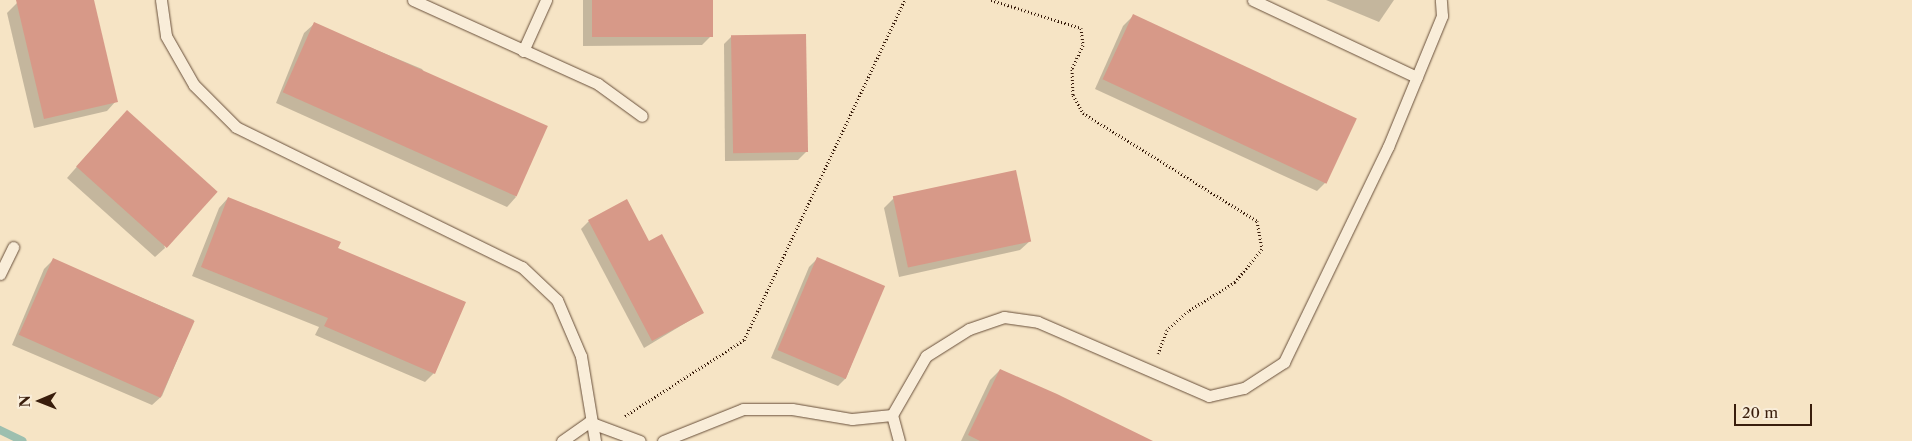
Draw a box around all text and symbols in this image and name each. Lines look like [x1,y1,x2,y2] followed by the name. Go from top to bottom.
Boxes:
[15,376,65,426] north arrow
[1737,394,1814,426] scale bar
[16,395,34,408] text: N
[1742,403,1778,422] text: 20 m

